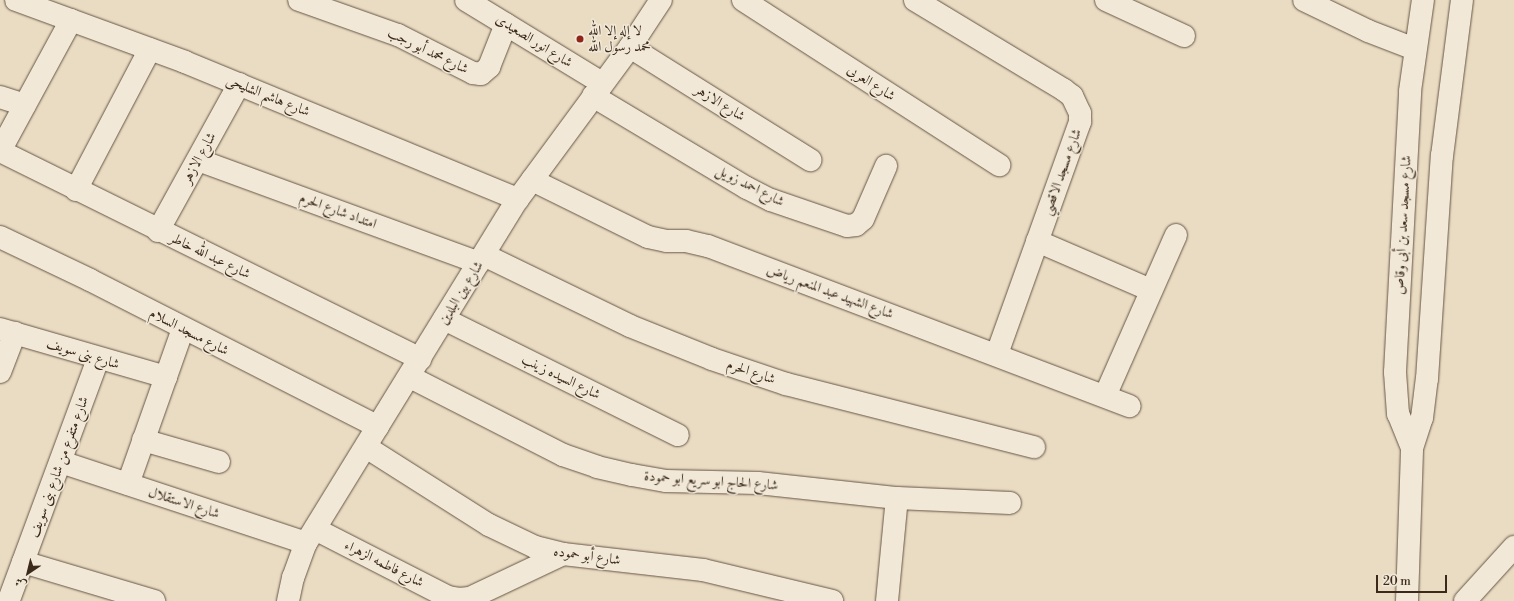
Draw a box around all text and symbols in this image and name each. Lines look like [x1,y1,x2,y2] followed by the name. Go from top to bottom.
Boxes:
[492,11,576,71] street label: شارع انور الصعيدى
[588,23,651,56] place label: لا إله إلا الله محمد رسول الله
[385,24,471,78] street label: شارع محمد أبو رجب
[575,34,585,44] marker: لا إله إلا الله محمد رسول الله
[844,61,898,105] street label: شارع العربى
[224,72,312,120] street label: شارع هاشم الشليحى
[692,81,748,125] street label: شارع الازهر
[1039,126,1085,218] street label: شارع مسجد الاقصي
[178,129,220,187] street label: شارع الازهر
[1391,155,1415,295] street label: شارع مسجد سعد بن أبى وقاص
[713,162,787,210] street label: شارع احمد زويل
[297,189,379,233] street label: امتداد شارع الحرم
[167,229,253,283] street label: شارع عبد الله خاطر
[435,258,487,328] street label: شارع بين البلدين
[764,261,896,323] street label: شارع الشهيد عبد المنعم رياض
[146,305,232,359] street label: شارع مسجد السلام
[44,335,122,373] street label: شارع بنى سويف
[519,351,603,403] street label: شارع السيده زينب
[725,356,777,388] street label: شارع الحرم
[26,394,92,540] street label: شارع متفرع من شارع بنى سويف
[643,468,779,494] street label: شارع الحاج ابو سريع ابو حمودة
[146,484,222,522] street label: شارع الاستقلال
[342,537,426,591] street label: شارع فاطمه الزهراء
[552,543,622,569] street label: شارع أبو حموده
[8,553,48,593] north arrow
[1378,567,1449,593] scale bar
[13,574,30,592] text: ش
[1383,574,1411,589] text: 20 m

